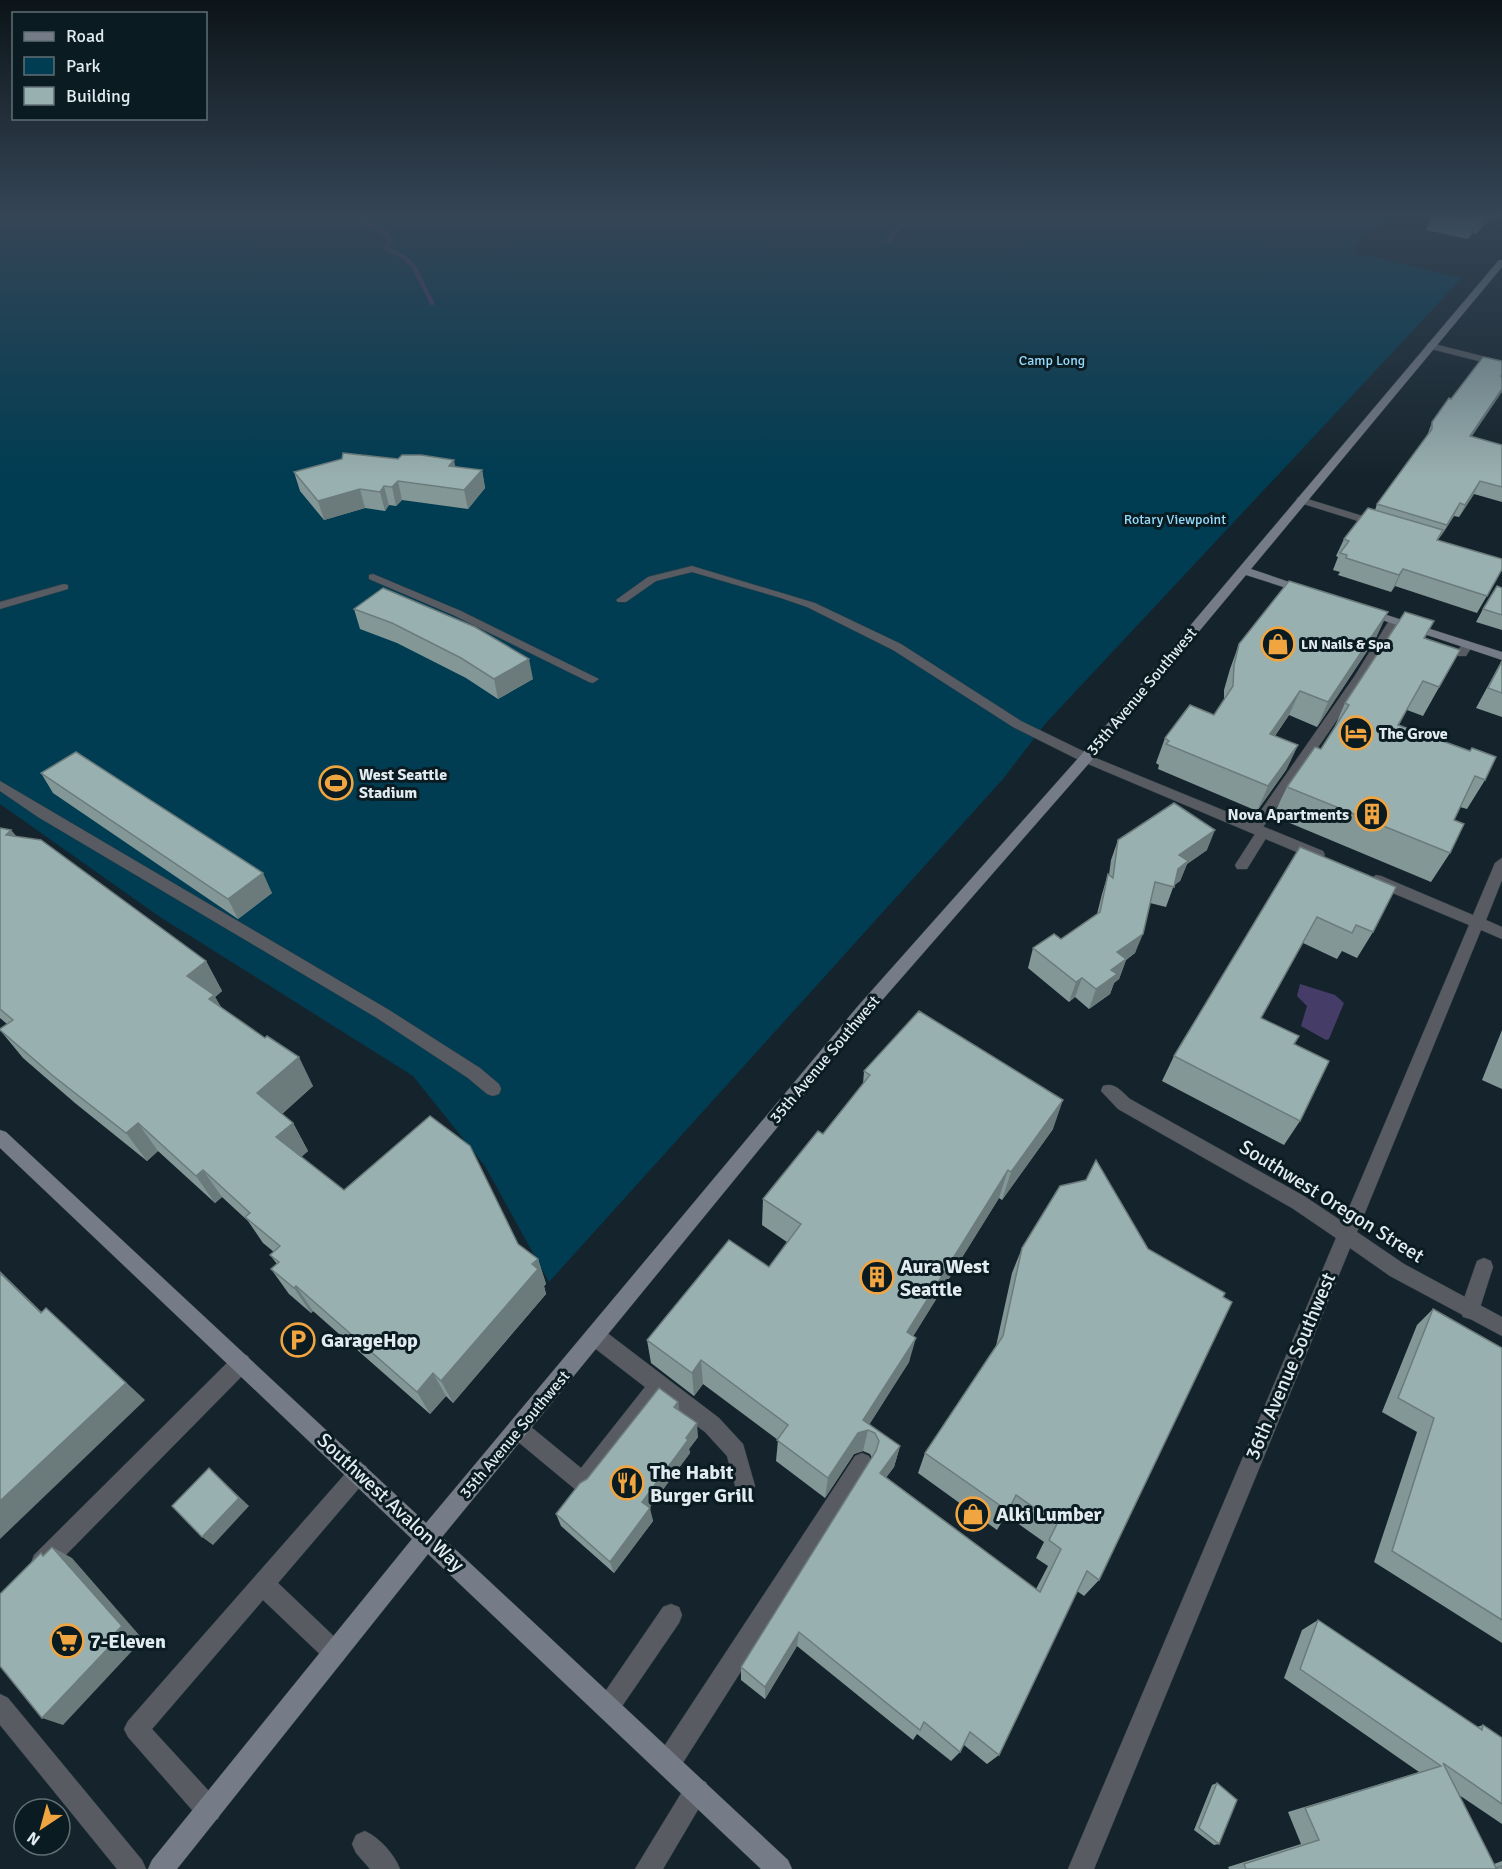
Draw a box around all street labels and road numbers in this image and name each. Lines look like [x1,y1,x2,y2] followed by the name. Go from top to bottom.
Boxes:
[1082,623,1201,760] street label: 35th Avenue Southwest
[765,991,884,1128] street label: 35th Avenue Southwest
[1235,1134,1429,1268] street label: Southwest Oregon Street
[1240,1269,1341,1464] street label: 36th Avenue Southwest
[455,1366,574,1503] street label: 35th Avenue Southwest
[312,1428,470,1578] street label: Southwest Avalon Way

